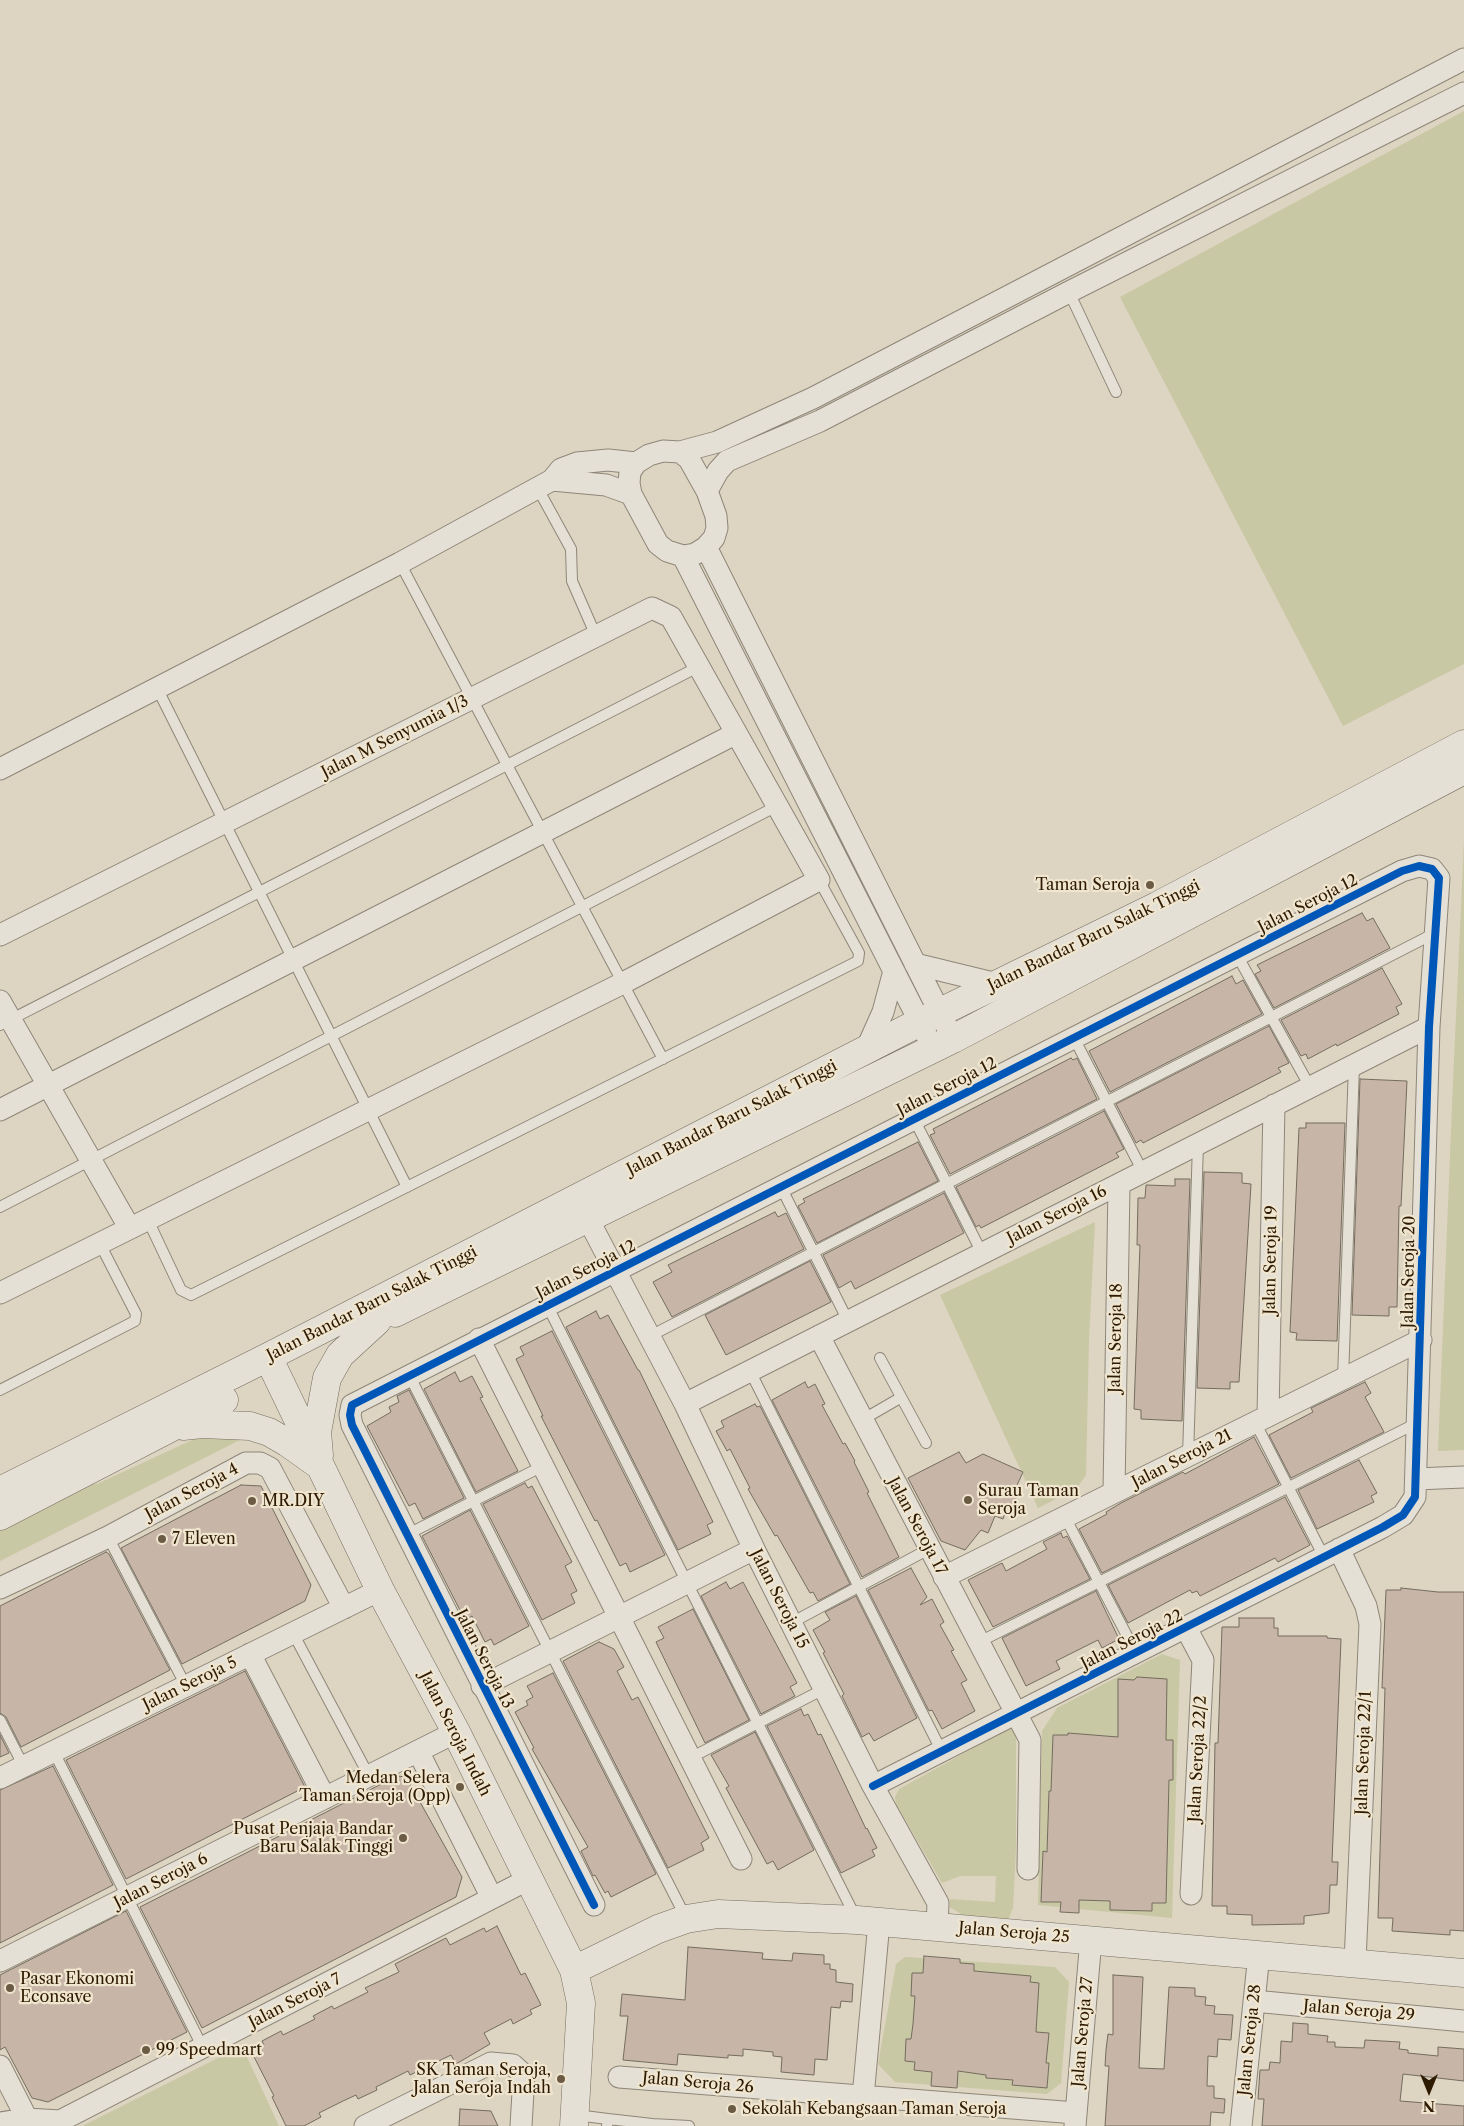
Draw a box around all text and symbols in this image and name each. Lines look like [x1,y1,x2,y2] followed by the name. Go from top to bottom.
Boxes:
[318,692,472,782] street label: Jalan M Senyumia 1/3
[1255,871,1361,937] street label: Jalan Seroja 12
[1036,875,1140,895] place label: Taman Seroja
[985,876,1203,996] street label: Jalan Bandar Baru Salak Tinggi
[1144,879,1156,891] marker: Taman Seroja
[894,1054,1000,1120] street label: Jalan Seroja 12
[624,1056,840,1180] street label: Jalan Bandar Baru Salak Tinggi
[1004,1182,1110,1248] street label: Jalan Seroja 16
[1260,1205,1282,1315] street label: Jalan Seroja 19
[1398,1215,1420,1329] street label: Jalan Seroja 20
[533,1237,639,1303] street label: Jalan Seroja 12
[264,1242,480,1366] street label: Jalan Bandar Baru Salak Tinggi
[1105,1283,1127,1393] street label: Jalan Seroja 18
[1129,1426,1235,1492] street label: Jalan Seroja 21
[142,1459,242,1525] street label: Jalan Seroja 4
[883,1474,951,1578] street label: Jalan Seroja 17
[978,1481,1079,1519] place label: Surau Taman Seroja
[262,1491,324,1511] place label: MR.DIY
[962,1494,974,1506] marker: Surau Taman Seroja
[246,1495,258,1507] marker: MR.DIY
[172,1529,236,1549] place label: 7 Eleven
[156,1533,168,1545] marker: 7 Eleven
[746,1546,812,1652] street label: Jalan Seroja 15
[451,1606,517,1712] street label: Jalan Seroja 13
[1078,1606,1186,1674] street label: Jalan Seroja 22
[140,1653,240,1715] street label: Jalan Seroja 5
[415,1668,495,1800] street label: Jalan Seroja Indah
[1352,1691,1376,1815] street label: Jalan Seroja 22/1
[1185,1695,1211,1823] street label: Jalan Seroja 22/2
[299,1768,450,1806] place label: Medan Selera Taman Seroja (Opp)
[454,1781,466,1793] marker: Medan Selera Taman Seroja (Opp)
[233,1819,393,1857] place label: Pusat Penjaja Bandar Baru Salak Tinggi
[397,1832,409,1844] marker: Pusat Penjaja Bandar Baru Salak Tinggi
[111,1849,211,1913] street label: Jalan Seroja 6
[958,1919,1070,1947] street label: Jalan Seroja 25
[20,1969,134,2007] place label: Pasar Ekonomi Econsave
[245,1969,345,2033] street label: Jalan Seroja 7
[1069,1976,1097,2088] street label: Jalan Seroja 27
[4,1982,16,1994] marker: Pasar Ekonomi Econsave
[1235,1983,1265,2097] street label: Jalan Seroja 28
[1302,1997,1416,2025] street label: Jalan Seroja 29
[156,2040,262,2060] place label: 99 Speedmart
[140,2044,152,2056] marker: 99 Speedmart
[413,2060,551,2098] place label: SK Taman Seroja, Jalan Seroja Indah
[1404,2066,1454,2116] north arrow
[641,2069,755,2097] street label: Jalan Seroja 26
[555,2073,567,2085] marker: SK Taman Seroja, Jalan Seroja Indah
[1423,2097,1435,2115] text: N
[742,2099,1007,2119] place label: Sekolah Kebangsaan Taman Seroja
[726,2103,738,2115] marker: Sekolah Kebangsaan Taman Seroja

